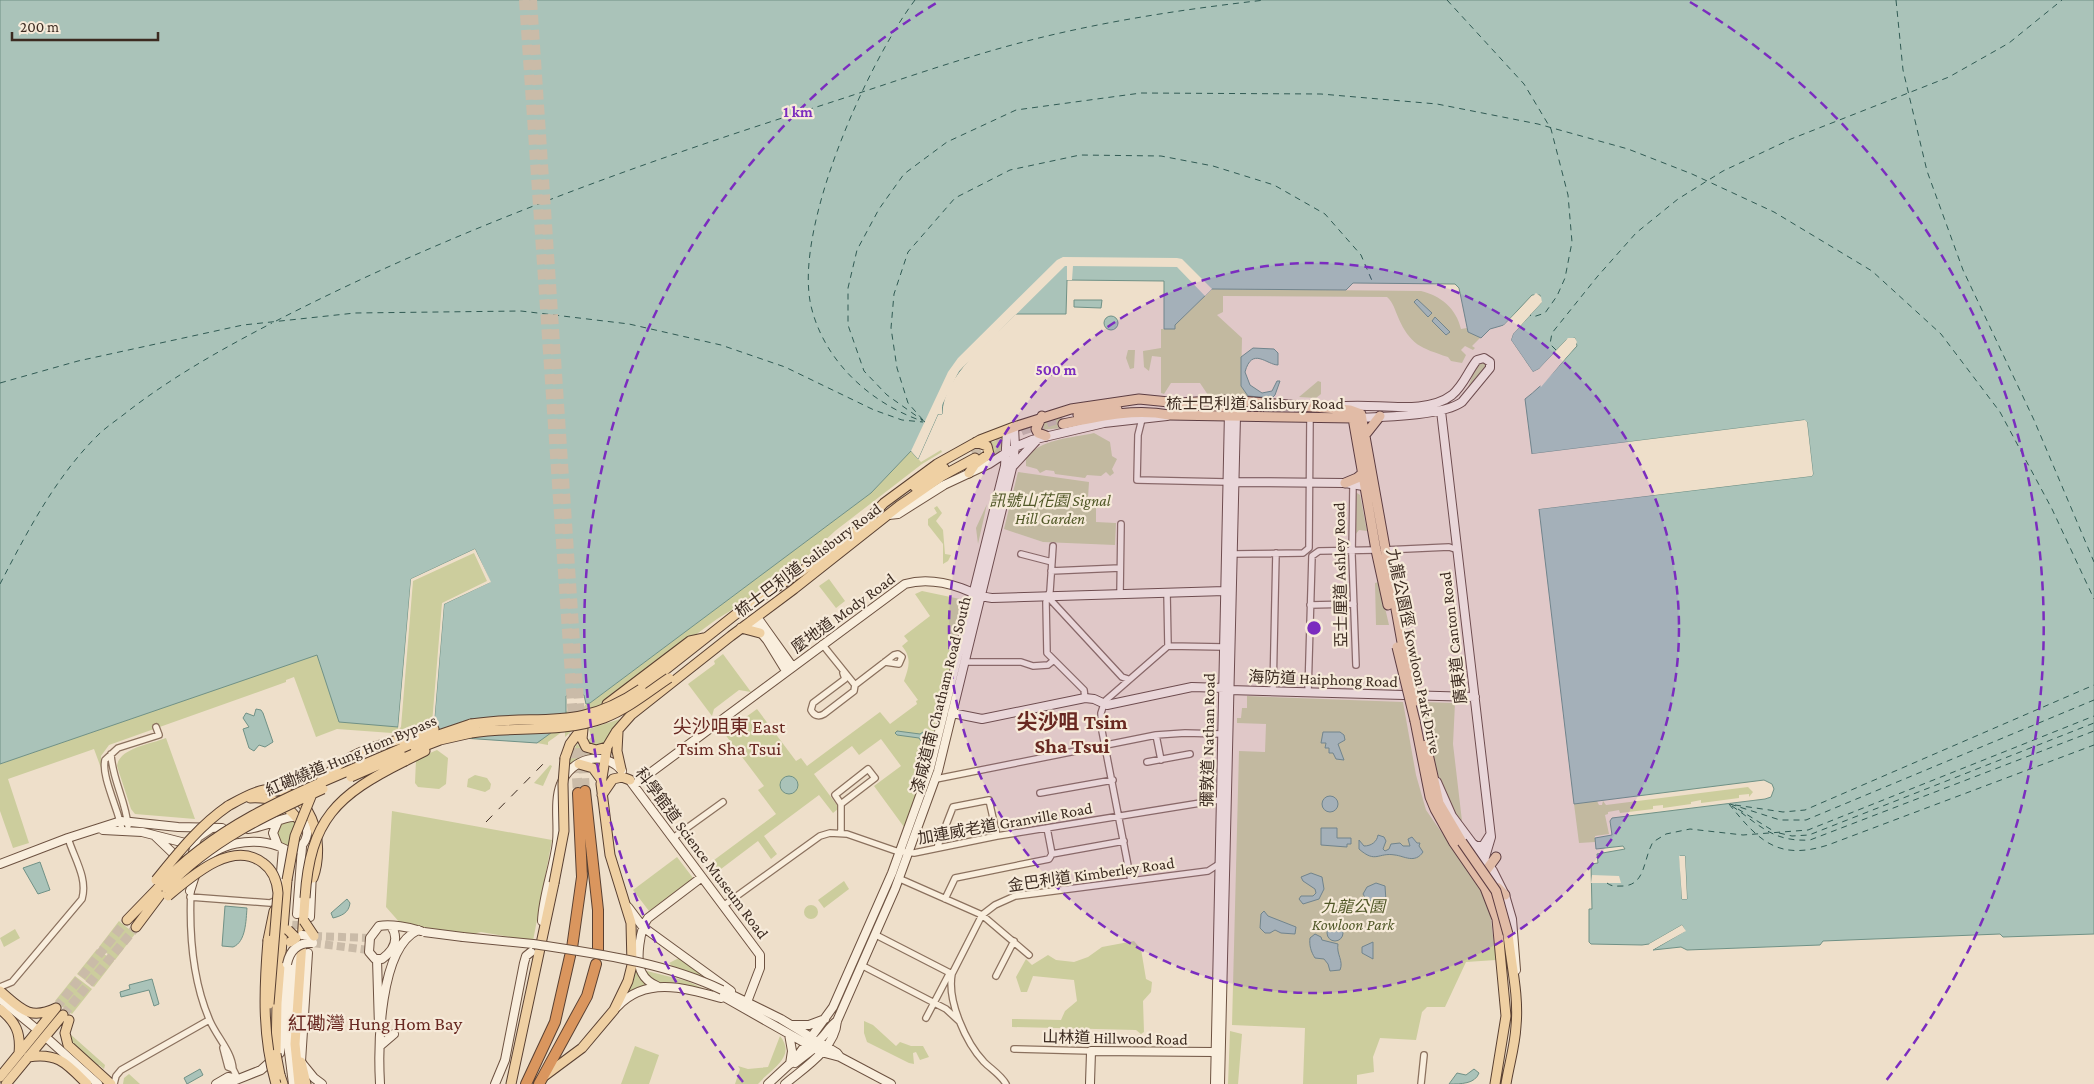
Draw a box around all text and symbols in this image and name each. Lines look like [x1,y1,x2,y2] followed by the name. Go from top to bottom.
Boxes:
[12,10,159,42] scale bar
[20,19,59,35] text: 200 m
[783,104,813,120] text: 1 km
[1035,362,1077,378] text: 500 m
[1166,395,1344,413] street label: 梳士巴利道 Salisbury Road
[989,492,1112,527] park label: 訊號山花園 Signal Hill Garden
[732,499,885,621] street label: 梳士巴利道 Salisbury Road
[1330,502,1351,648] street label: 亞士厘道 Ashley Road
[1384,547,1444,755] street label: 九龍公園徑 Kowloon Park Drive
[788,570,899,657] street label: 麼地道 Mody Road
[1436,570,1470,705] street label: 廣東道 Canton Road
[908,594,974,795] street label: 漆咸道南 Chatham Road South
[1305,619,1323,637] centre of rings
[1248,668,1399,691] street label: 海防道 Haiphong Road
[1198,672,1218,807] street label: 彌敦道 Nathan Road
[1016,710,1128,758] district label: 尖沙咀 Tsim Sha Tsui
[263,711,439,800] street label: 紅磡繞道 Hung Hom Bypass
[673,716,786,759] district label: 尖沙咀東 East Tsim Sha Tsui
[632,764,772,942] street label: 科學館道 Science Museum Road
[916,799,1094,847] street label: 加連威老道 Granville Road
[1007,854,1176,895] street label: 金巴利道 Kimberley Road
[1312,898,1395,933] park label: 九龍公園 Kowloon Park
[288,1013,463,1034] district label: 紅磡灣 Hung Hom Bay
[1042,1028,1188,1048] street label: 山林道 Hillwood Road

